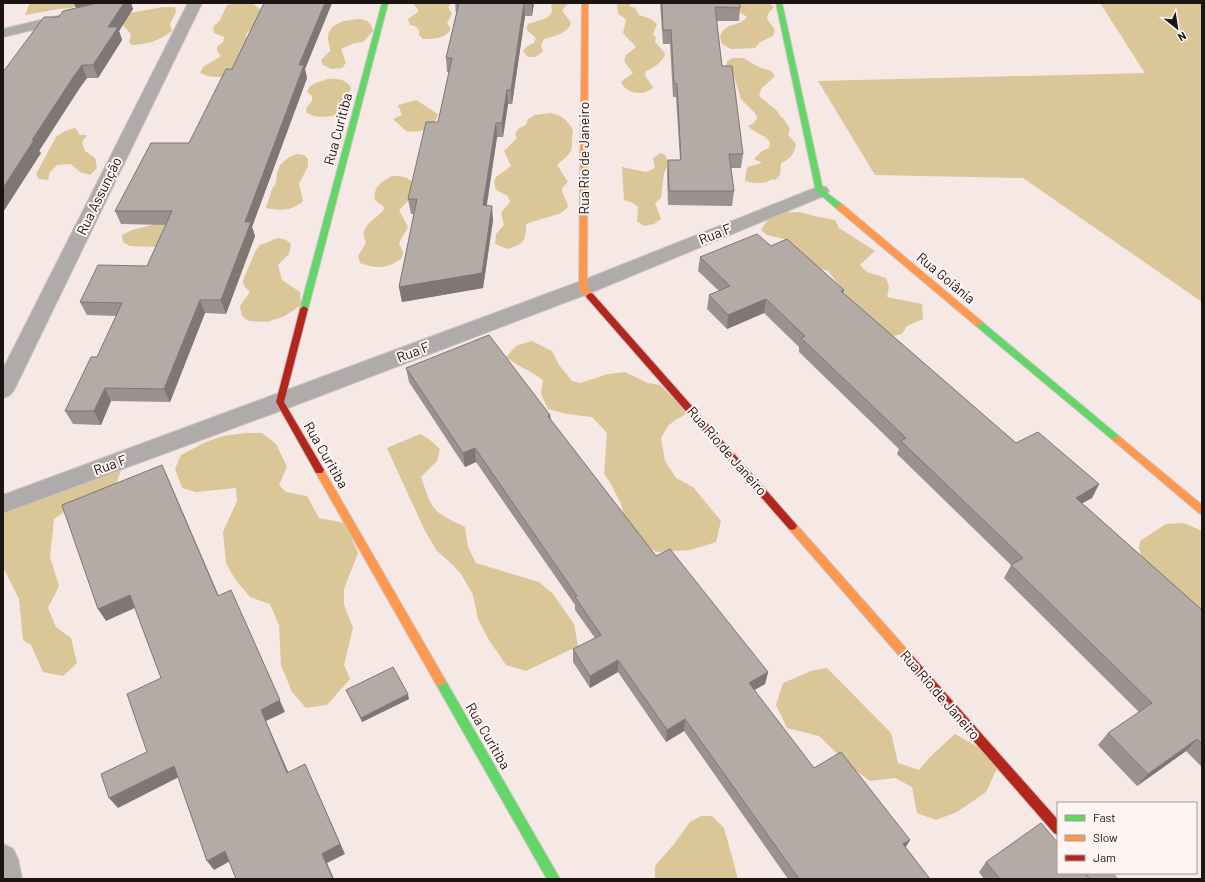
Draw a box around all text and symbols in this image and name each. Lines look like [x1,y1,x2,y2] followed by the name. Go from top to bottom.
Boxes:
[1157,8,1197,48] north arrow
[1176,30,1189,45] text: N
[320,91,355,167] street label: Rua Curitiba
[575,102,592,214] street label: Rua Rio de Janeiro
[72,154,125,238] street label: Rua Assunção
[696,219,734,248] street label: Rua F
[914,248,979,307] street label: Rua Goiânia
[394,337,432,366] street label: Rua F
[684,403,771,499] street label: Rua Rio de Janeiro
[301,418,352,491] street label: Rua Curitiba
[91,451,129,478] street label: Rua F
[897,647,984,743] street label: Rua Rio de Janeiro
[463,699,514,772] street label: Rua Curitiba
[1057,802,1197,874] legend
[1093,810,1116,824] text: Fast
[1093,830,1118,844] text: Slow
[1093,850,1116,864] text: Jam

